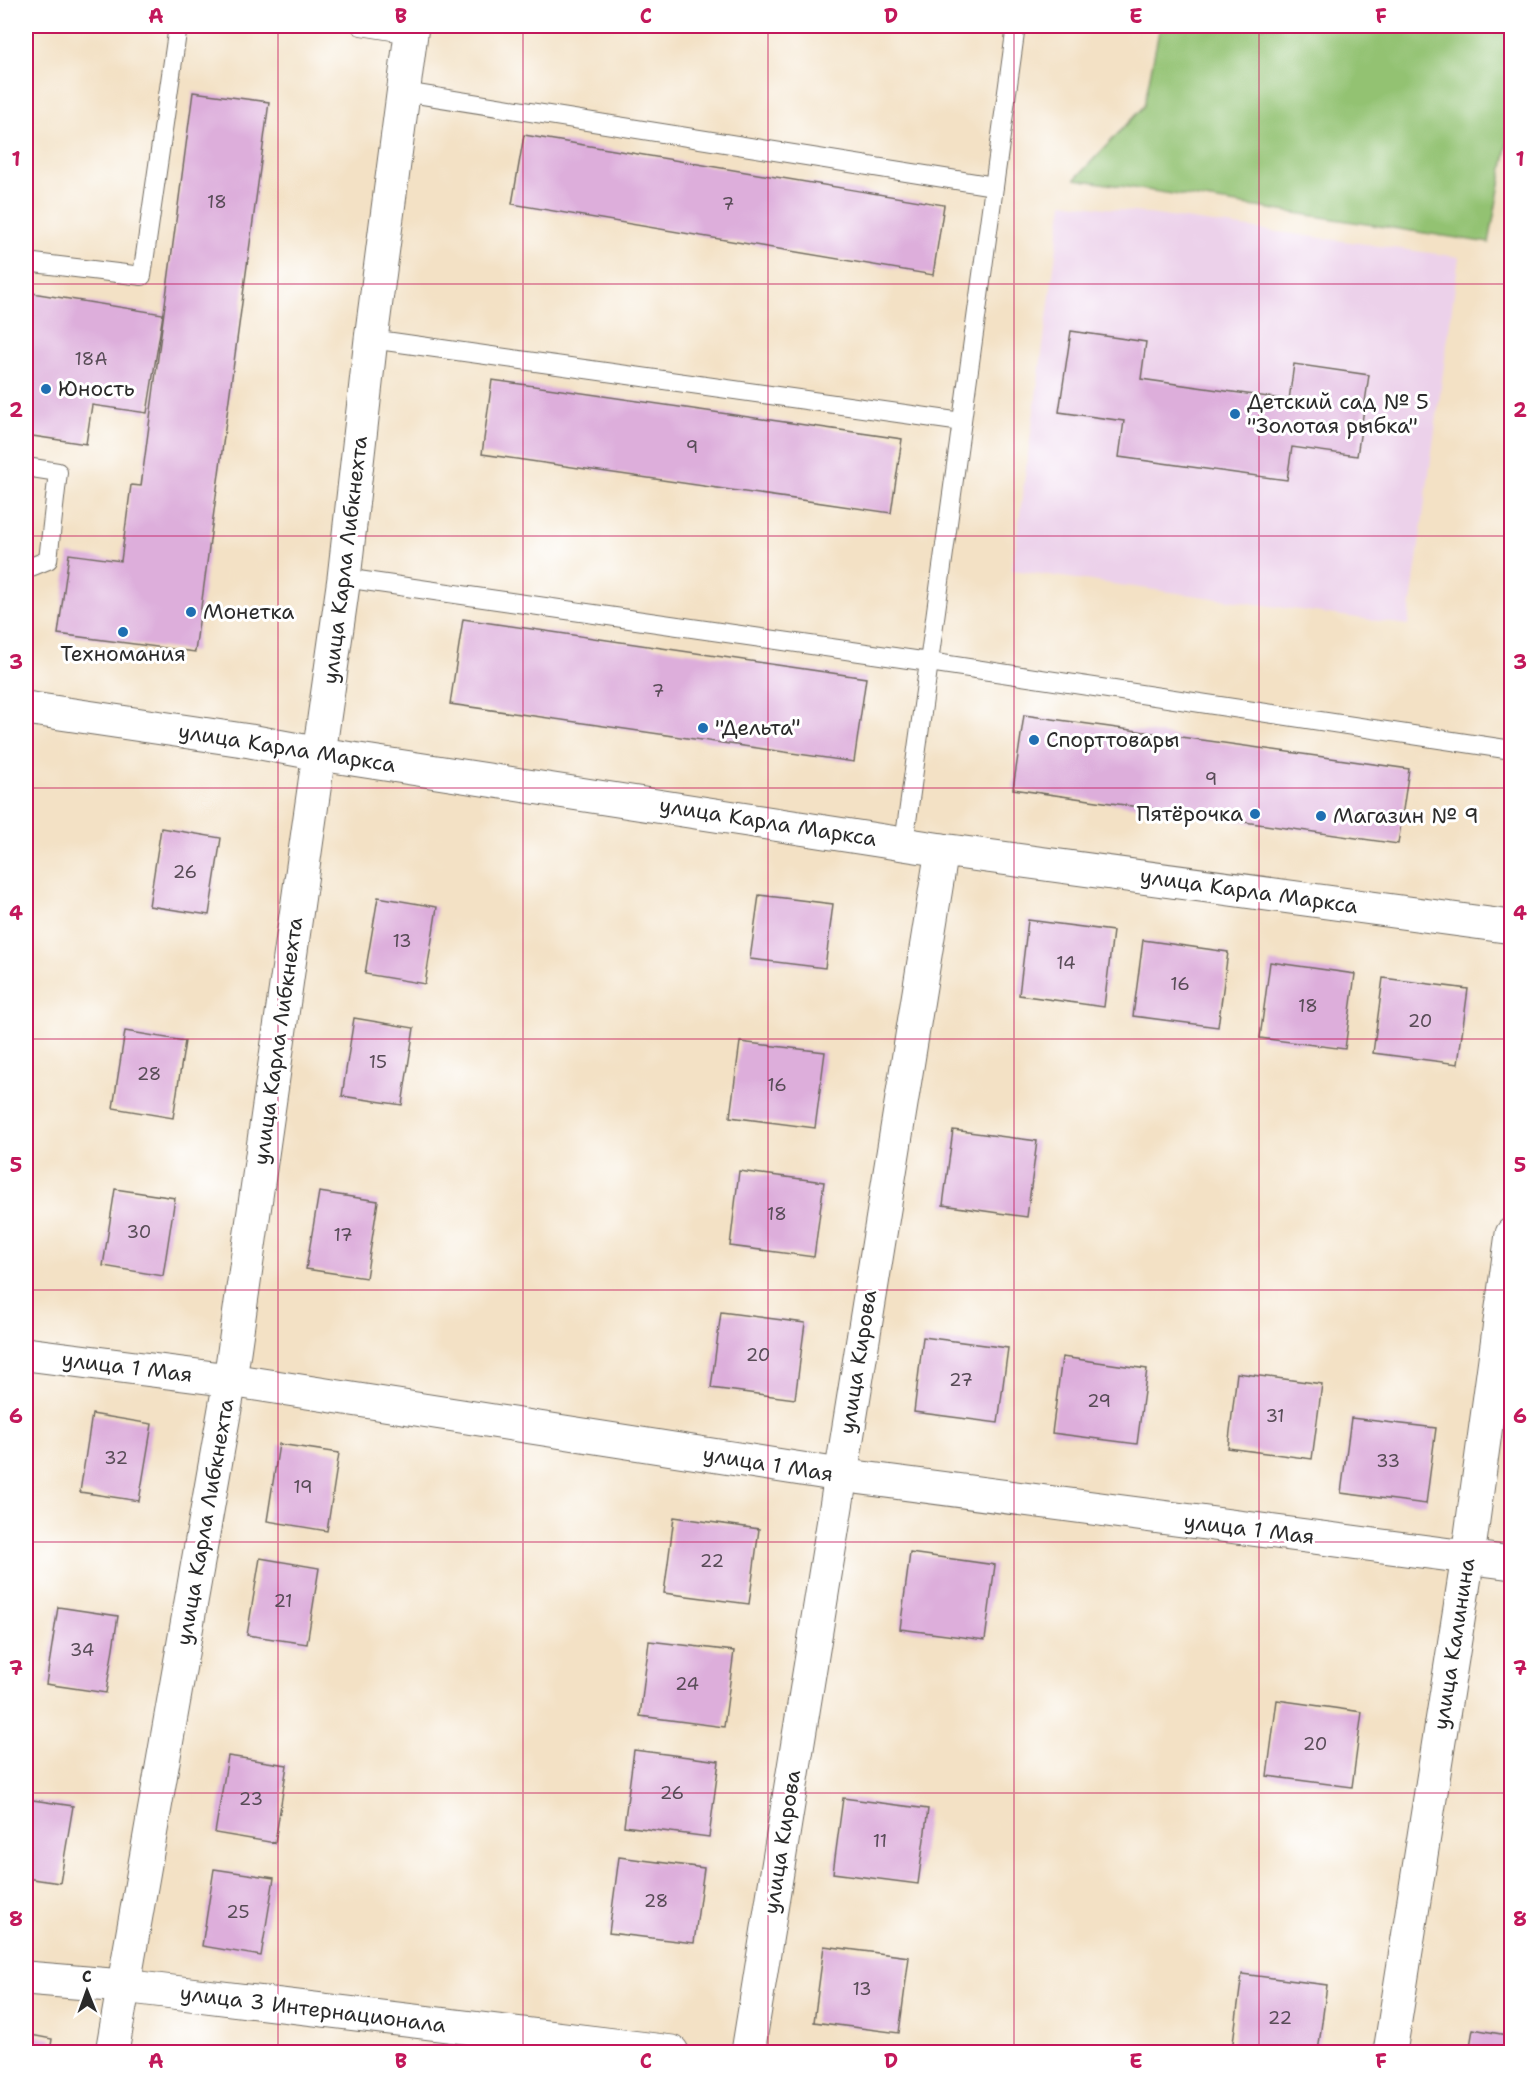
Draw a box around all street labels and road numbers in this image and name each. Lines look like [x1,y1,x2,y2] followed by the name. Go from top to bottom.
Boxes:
[316,434,374,686] street label: улица Карла Либкнехта
[176,717,398,779] street label: улица Карла Маркса
[657,791,879,853] street label: улица Карла Маркса
[1138,862,1360,920] street label: улица Карла Маркса
[247,915,309,1167] street label: улица Карла Либкнехта
[833,1288,883,1436] street label: улица Кирова
[60,1345,194,1389] street label: улица 1 Мая
[170,1397,240,1647] street label: улица Карла Либкнехта
[701,1440,835,1488] street label: улица 1 Мая
[1182,1507,1316,1551] street label: улица 1 Мая
[1427,1556,1481,1732] street label: улица Калинина
[757,1768,807,1916] street label: улица Кирова
[178,1979,448,2039] street label: улица 3 Интернационала

